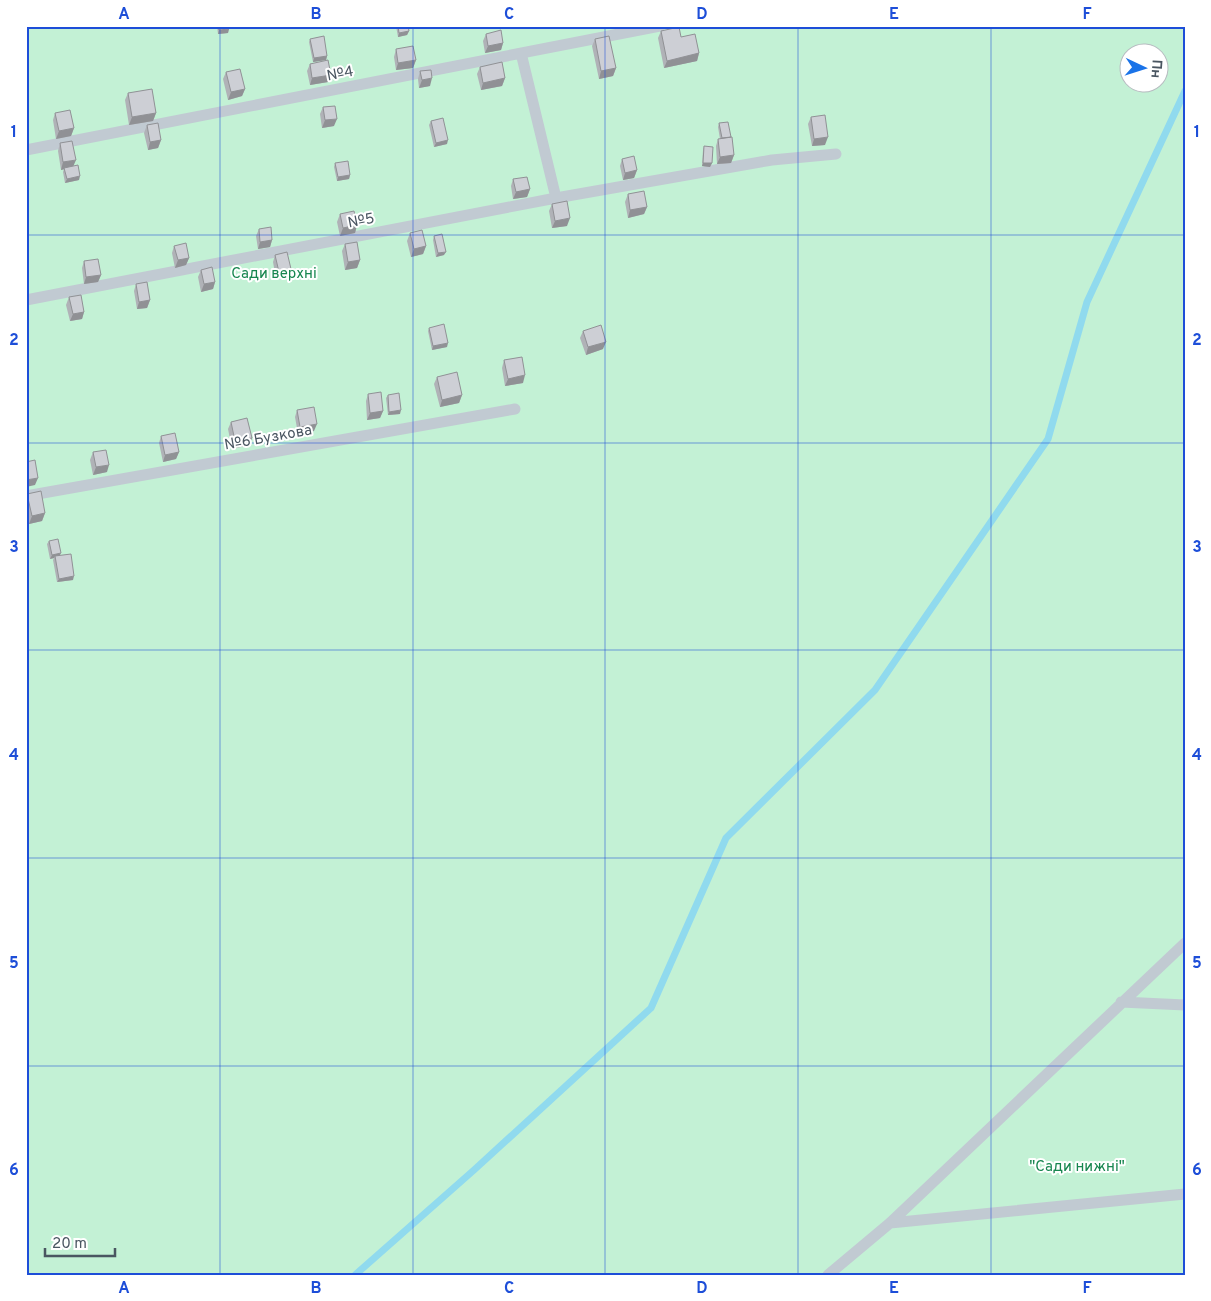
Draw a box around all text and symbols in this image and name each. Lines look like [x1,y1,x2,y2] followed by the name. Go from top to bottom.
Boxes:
[118,5,130,25] text: A
[310,5,322,25] text: B
[504,5,514,25] text: C
[696,5,708,25] text: D
[889,5,899,25] text: E
[1082,5,1092,25] text: F
[1118,42,1168,92] north arrow
[1146,59,1165,79] text: Пн
[325,63,355,86] street label: №4
[11,123,17,143] text: 1
[1194,123,1200,143] text: 1
[346,210,376,233] street label: №5
[231,265,317,284] park label: Сади верхні
[9,331,19,351] text: 2
[1192,331,1202,351] text: 2
[223,421,314,456] street label: №6 Бузкова
[9,538,19,558] text: 3
[1192,538,1202,558] text: 3
[9,746,19,766] text: 4
[1192,746,1202,766] text: 4
[9,954,19,974] text: 5
[1192,954,1202,974] text: 5
[1029,1158,1125,1177] park label: "Сади нижні"
[9,1161,19,1181] text: 6
[1192,1161,1202,1181] text: 6
[45,1226,115,1258] scale bar
[52,1235,87,1254] text: 20 m
[118,1279,130,1299] text: A
[310,1279,322,1299] text: B
[504,1279,514,1299] text: C
[696,1279,708,1299] text: D
[889,1279,899,1299] text: E
[1082,1279,1092,1299] text: F

